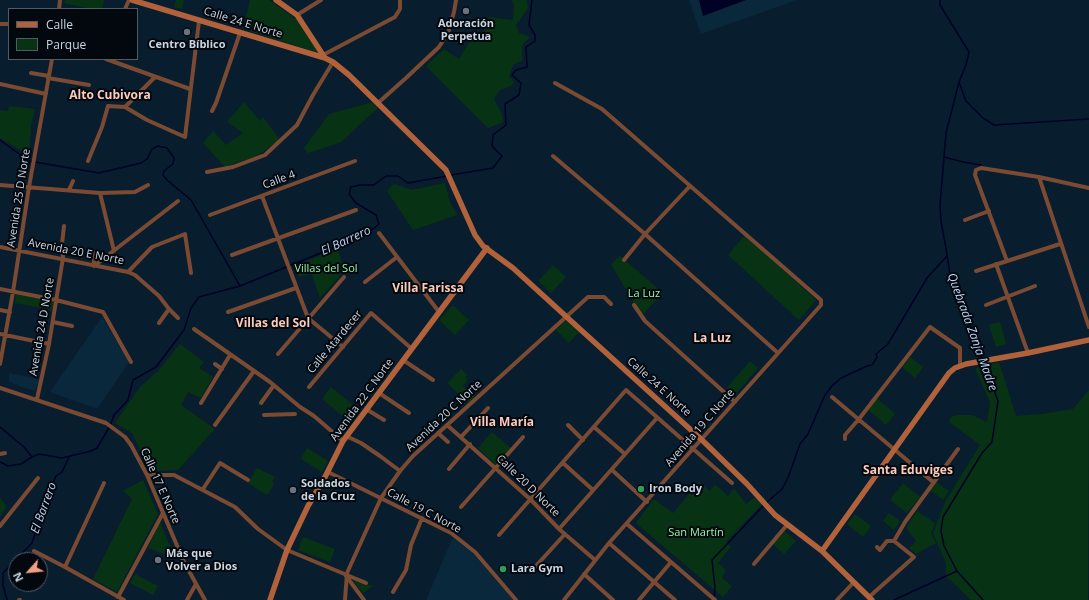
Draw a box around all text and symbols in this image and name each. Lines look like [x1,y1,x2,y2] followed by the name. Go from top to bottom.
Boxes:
[202,5,284,41] street label: Calle 24 E Norte
[461,6,471,16] marker: Adoración Perpetua
[8,8,138,60] legend
[46,16,73,33] text: Calle
[438,17,494,43] place label: Adoración Perpetua
[182,27,192,37] marker: Centro Bíblico
[46,36,86,53] text: Parque
[148,38,226,52] place label: Centro Bíblico
[69,89,151,103] district label: Alto Cubivora
[5,148,33,248] street label: Avenida 25 D Norte
[261,168,297,192] street label: Calle 4
[319,223,373,259] water label: El Barrero
[27,236,125,268] street label: Avenida 20 E Norte
[294,262,358,276] park label: Villas del Sol
[944,271,1000,393] water label: Quebrada Zanja Madre
[27,277,57,377] street label: Avenida 24 D Norte
[392,282,464,296] district label: Villa Farissa
[628,287,660,301] park label: La Luz
[305,308,365,376] street label: Calle Atardecer
[236,317,310,331] district label: Villas del Sol
[693,332,731,346] district label: La Luz
[624,355,694,419] street label: Calle 24 E Norte
[328,356,396,444] street label: Avenida 22 C Norte
[403,378,485,454] street label: Avenida 20 C Norte
[663,386,737,470] street label: Avenida 19 C Norte
[470,416,534,430] district label: Villa María
[137,446,183,526] street label: Calle 17 E Norte
[493,452,563,520] street label: Calle 20 D Norte
[863,464,953,478] district label: Santa Eduviges
[301,477,355,503] place label: Soldados de la Cruz
[28,481,60,535] water label: El Barrero
[649,482,702,496] place label: Iron Body
[636,484,646,494] marker: Iron Body
[288,485,298,495] marker: Soldados de la Cruz
[385,486,463,536] street label: Calle 19 C Norte
[668,526,724,540] park label: San Martín
[166,547,237,573] place label: Más que Volver a Dios
[8,552,48,592] north arrow
[153,555,163,565] marker: Más que Volver a Dios
[511,562,563,576] place label: Lara Gym
[498,564,508,574] marker: Lara Gym
[9,570,26,585] text: N

